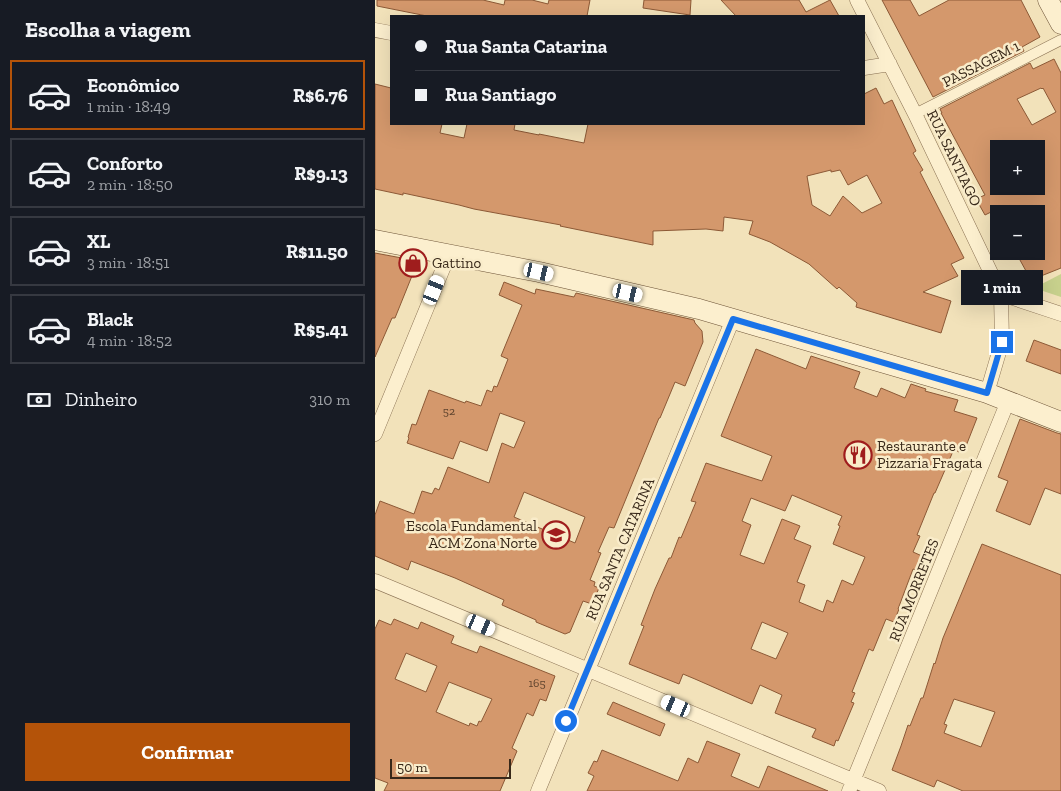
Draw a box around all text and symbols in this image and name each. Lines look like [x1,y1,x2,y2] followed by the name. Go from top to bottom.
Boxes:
[25,16,191,43] text: Escolha a viagem
[445,35,607,58] text: Rua Santa Catarina
[939,37,1023,91] street label: PASSAGEM 1
[27,73,72,118] icon: car
[87,74,180,97] text: Econômico
[445,83,556,106] text: Rua Santiago
[293,84,348,107] text: R$6.76
[87,97,171,116] text: 1 min · 18:49
[923,107,985,209] street label: RUA SANTIAGO
[990,140,1045,260] map controls
[990,140,1045,195] button: +
[27,151,72,196] icon: car
[87,152,163,175] text: Conforto
[294,162,348,185] text: R$9.13
[87,175,173,194] text: 2 min · 18:50
[990,205,1045,260] button: −
[27,229,72,274] icon: car
[87,230,110,253] text: XL
[286,240,348,263] text: R$11.50
[398,248,428,278] shop icon: Gattino
[87,253,169,272] text: 3 min · 18:51
[432,254,482,272] place label: Gattino
[522,261,555,283] car
[961,270,1043,304] callout: 1 min
[421,273,446,307] car
[983,278,1021,297] text: 1 min
[611,282,644,304] car
[27,307,72,352] icon: car
[87,308,133,331] text: Black
[294,318,348,341] text: R$5.41
[87,331,172,350] text: 4 min · 18:52
[991,331,1013,353] route end
[25,386,53,414] icon: cash
[65,388,137,411] text: Dinheiro
[309,390,350,409] text: 310 m
[443,404,455,418] house number: 52
[877,437,982,472] place label: Restaurante e Pizzaria Fragata
[843,440,873,470] restaurant icon: Restaurante e Pizzaria Fragata
[582,475,658,623] street label: RUA SANTA CATARINA
[406,517,537,552] place label: Escola Fundamental ACM Zona Norte
[541,520,571,550] school or university icon: Escola Fundamental ACM Zona Norte
[885,536,943,644] street label: RUA MORRETES
[464,612,497,638] car
[528,676,546,690] house number: 165
[659,693,692,719] car
[555,710,577,732] route start
[25,723,350,781] button: Confirmar
[390,756,511,779] scale bar
[397,759,428,776] text: 50 m

